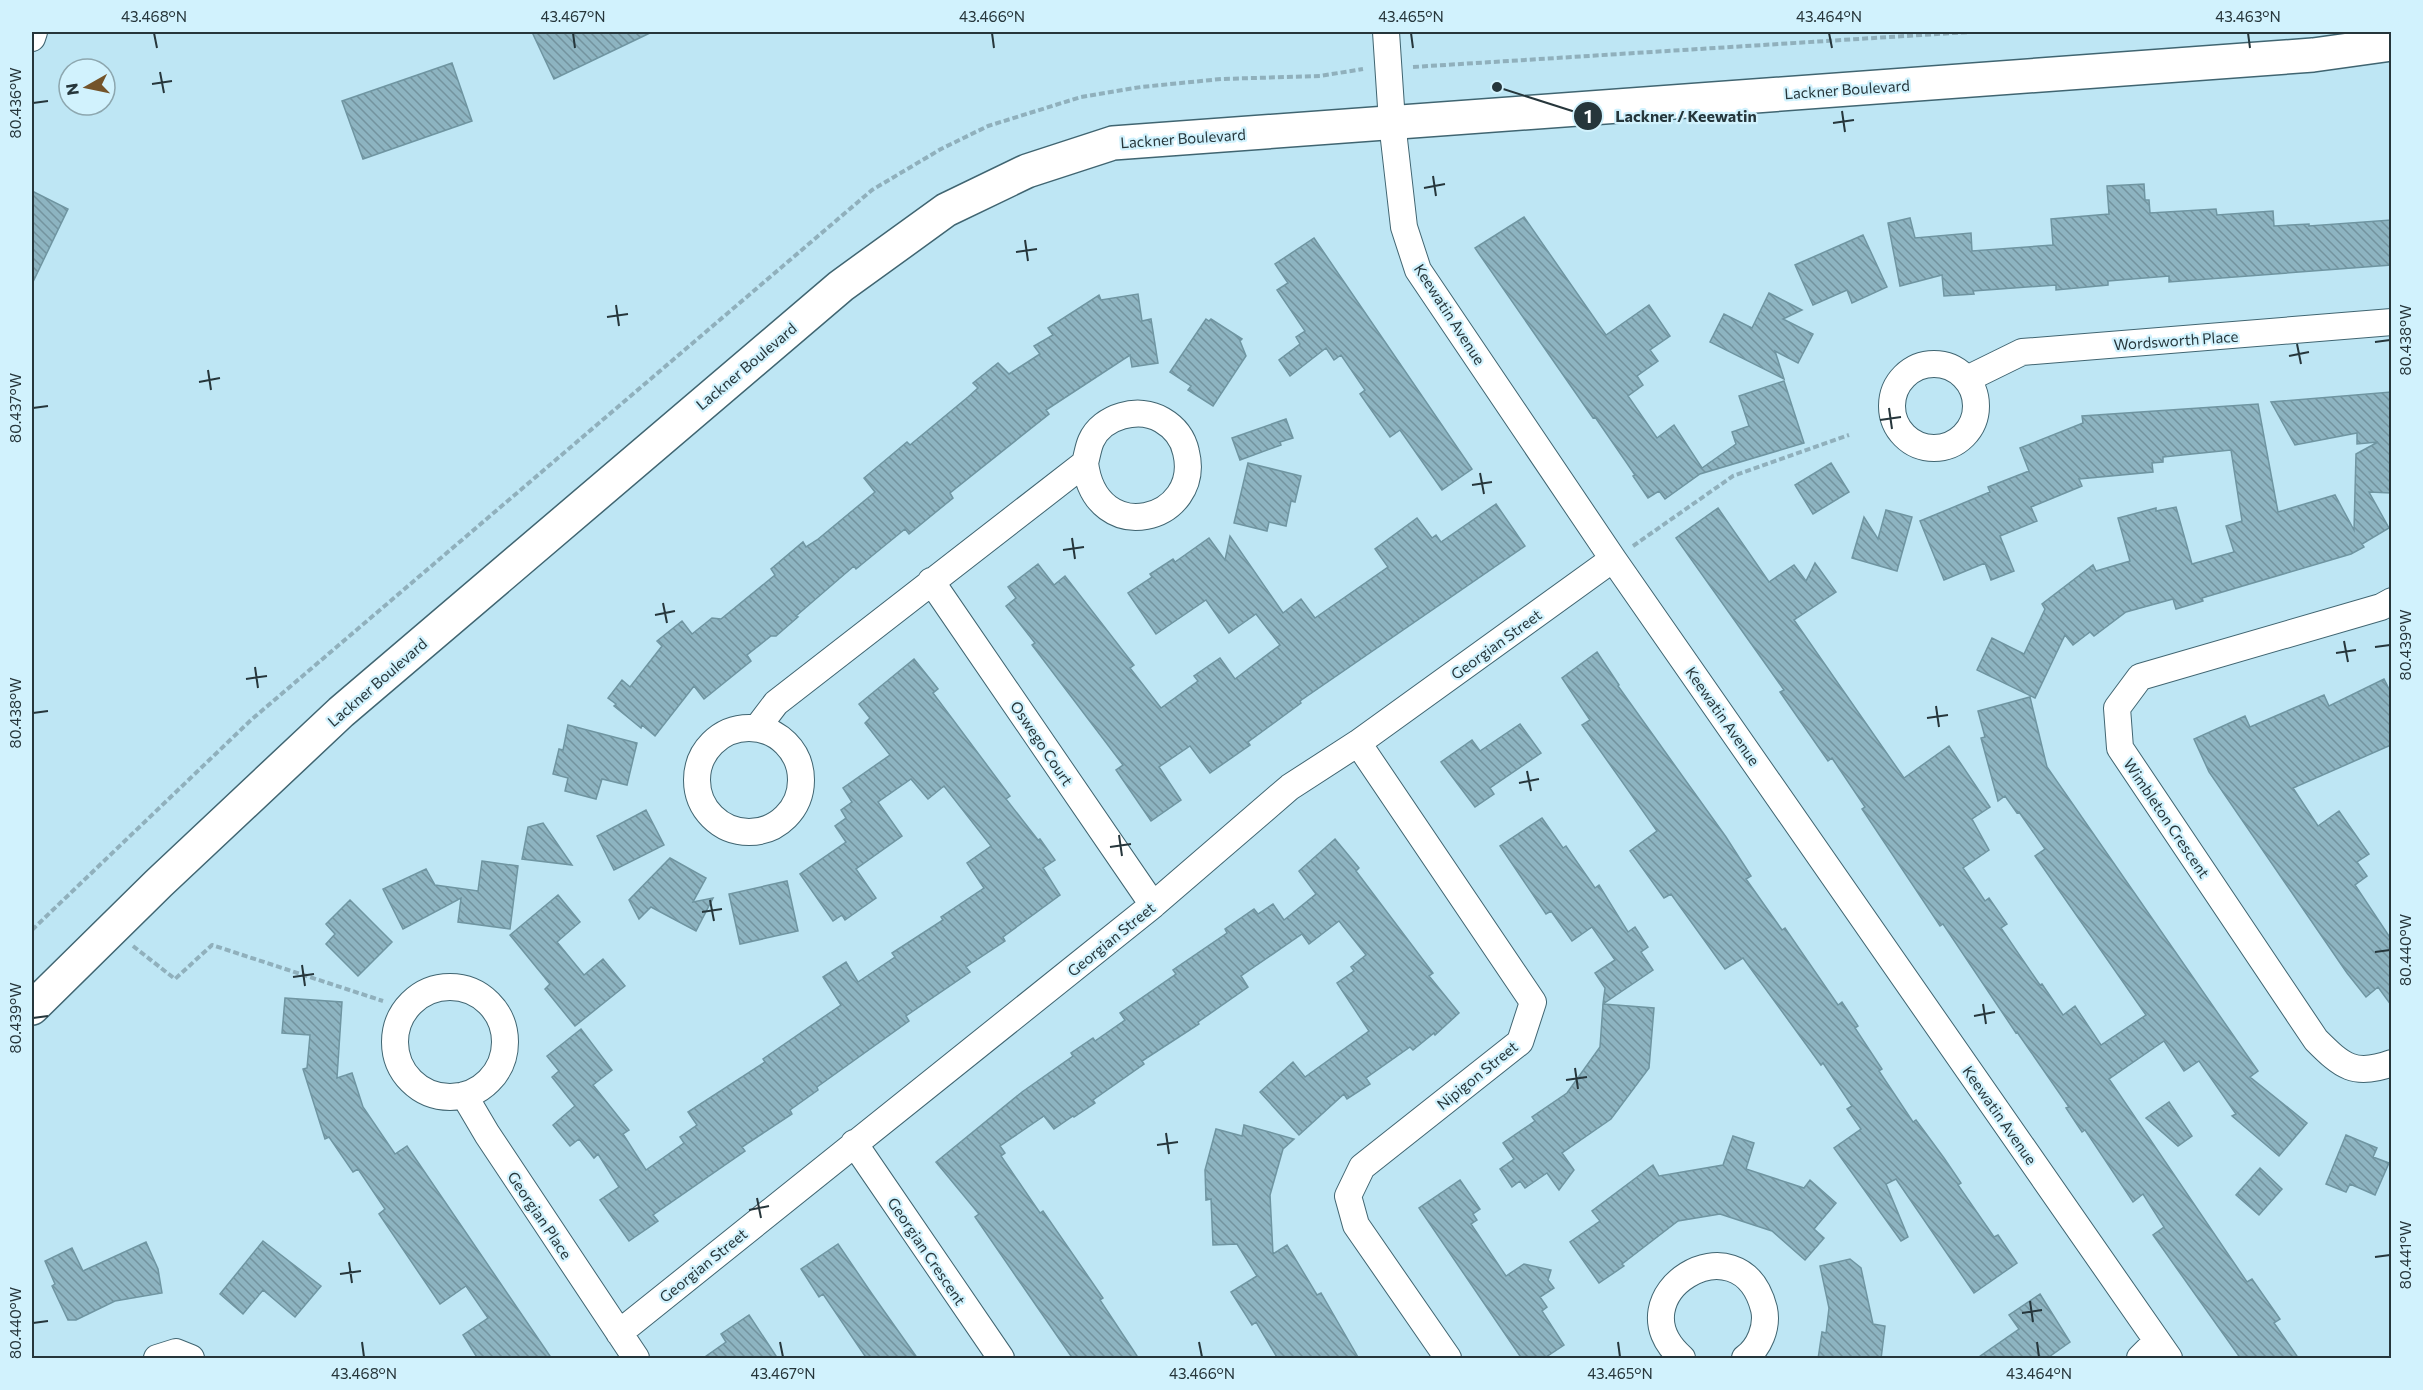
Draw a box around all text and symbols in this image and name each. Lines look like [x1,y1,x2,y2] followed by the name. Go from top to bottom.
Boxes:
[121,7,187,25] text: 43.468°N
[540,7,606,25] text: 43.467°N
[959,7,1025,25] text: 43.466°N
[1378,7,1444,25] text: 43.465°N
[1796,7,1862,25] text: 43.464°N
[2215,7,2281,25] text: 43.463°N
[57,57,117,117] north arrow
[6,68,24,138] text: 80.436°W
[1784,76,1910,102] street label: Lackner Boulevard
[61,82,82,97] text: N
[1573,99,1769,133] callout: Lackner / Keewatin
[1584,105,1592,127] text: 1
[1615,106,1757,125] text: Lackner / Keewatin
[1120,125,1246,151] street label: Lackner Boulevard
[1411,260,1489,368] street label: Keewatin Avenue
[2396,305,2414,375] text: 80.438°W
[692,319,800,413] street label: Lackner Boulevard
[2113,327,2239,353] street label: Wordsworth Place
[6,373,24,443] text: 80.437°W
[1447,605,1545,683] street label: Georgian Street
[2396,610,2414,680] text: 80.439°W
[324,634,430,730] street label: Lackner Boulevard
[1682,663,1764,769] street label: Keewatin Avenue
[6,678,24,748] text: 80.438°W
[1007,697,1077,789] street label: Oswego Court
[2120,755,2214,881] street label: Wimbleton Crescent
[1064,898,1158,980] street label: Georgian Street
[2396,914,2414,986] text: 80.440°W
[6,983,24,1053] text: 80.439°W
[1433,1037,1521,1113] street label: Nipigon Street
[1959,1062,2041,1168] street label: Keewatin Avenue
[504,1168,576,1262] street label: Georgian Place
[884,1194,970,1308] street label: Georgian Crescent
[2396,1221,2414,1289] text: 80.441°W
[656,1224,750,1306] street label: Georgian Street
[6,1287,24,1359] text: 80.440°W
[331,1364,397,1382] text: 43.468°N
[750,1364,816,1382] text: 43.467°N
[1169,1364,1235,1382] text: 43.466°N
[1587,1364,1653,1382] text: 43.465°N
[2006,1364,2072,1382] text: 43.464°N

